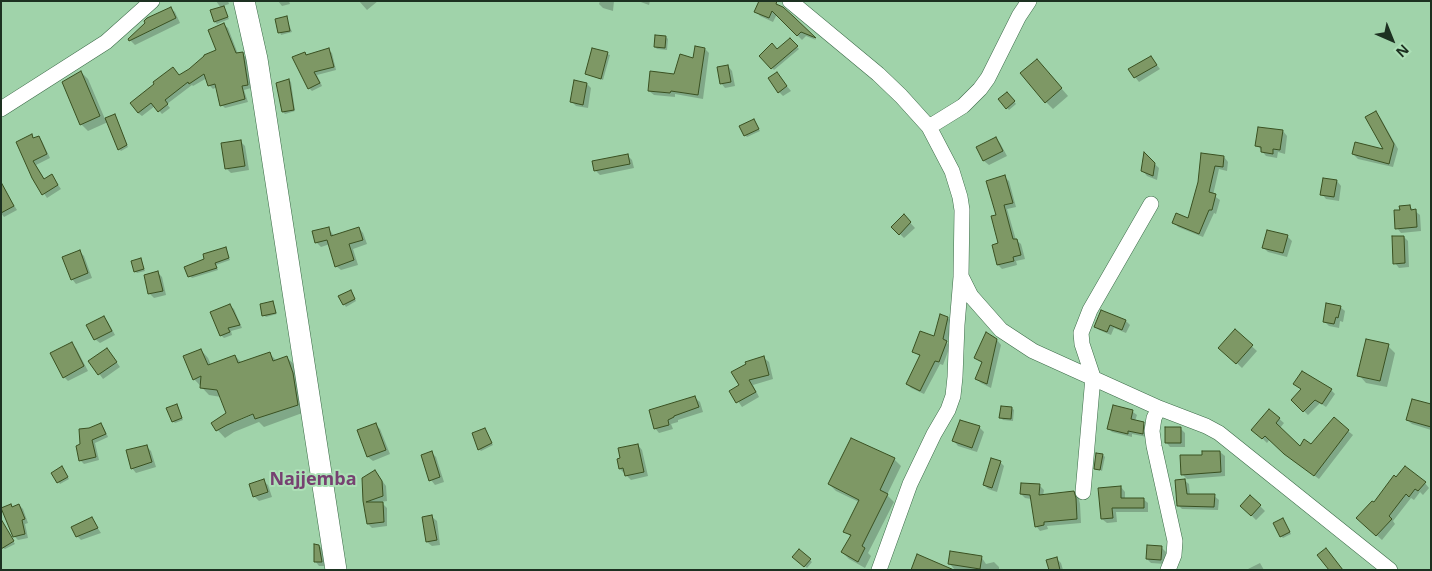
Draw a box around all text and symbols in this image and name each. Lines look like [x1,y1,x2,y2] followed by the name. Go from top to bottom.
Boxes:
[1367,15,1417,65] north arrow
[1392,40,1413,62] text: N
[269,469,357,491] district label: Najjemba

